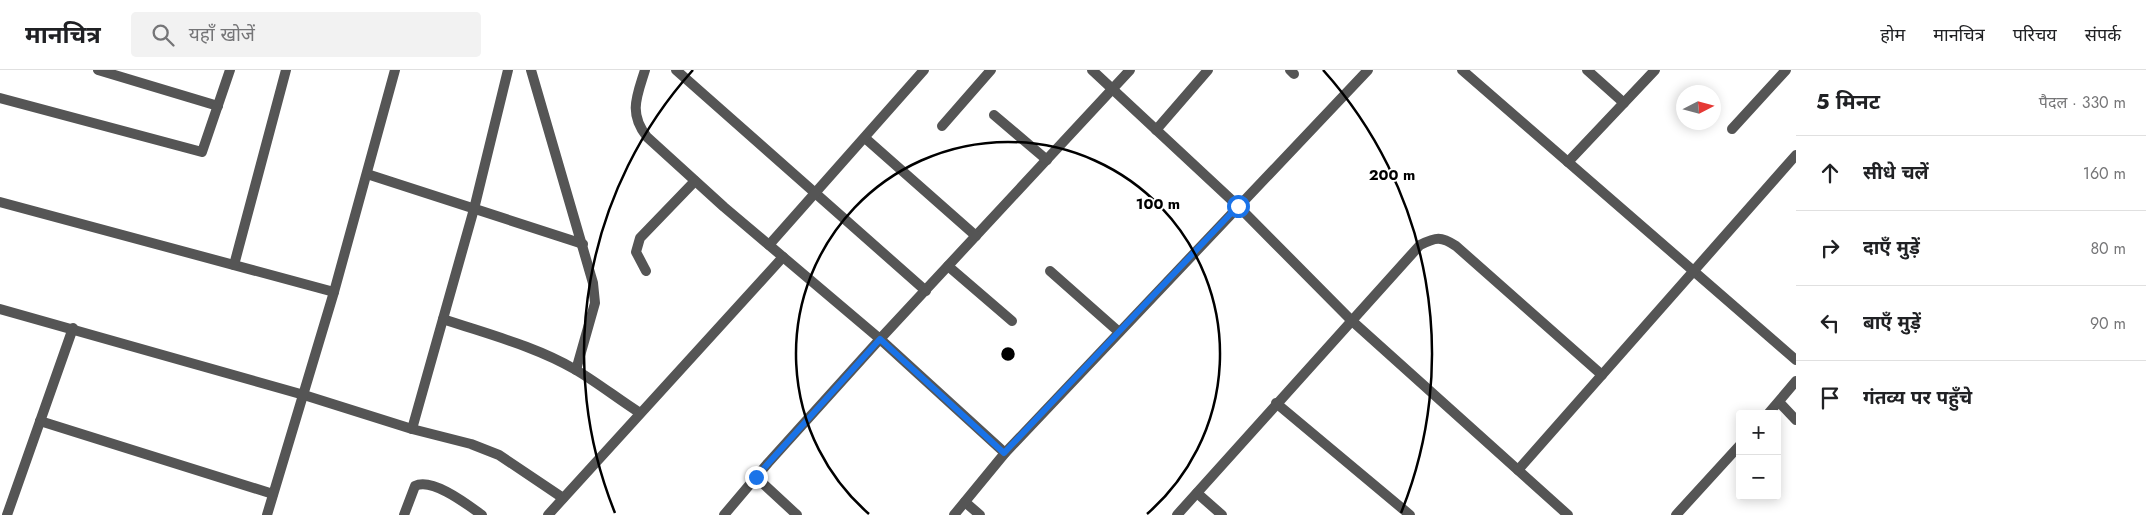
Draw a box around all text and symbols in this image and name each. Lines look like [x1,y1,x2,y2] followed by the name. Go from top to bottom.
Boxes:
[131,12,481,57] search box
[25,17,101,52] text: मानचित्र
[149,21,177,49] icon: search
[189,21,255,48] text: यहाँ खोजें
[1880,22,1905,48] text: होम
[1933,22,1985,48] text: मानचित्र
[2013,22,2057,48] text: परिचय
[2085,22,2121,48] text: संपर्क
[1676,85,1721,130] north arrow
[1816,87,1880,117] text: 5 मिनट
[2039,91,2126,114] text: पैदल · 330 m
[1816,159,1844,187] icon: ahead
[1863,159,1929,186] text: सीधे चलें
[2083,162,2126,185] text: 160 m
[1369,164,1415,186] text: 200 m
[1136,193,1180,215] text: 100 m
[1227,195,1250,218] route start
[1816,234,1844,262] icon: right
[1863,234,1920,261] text: दाएँ मुड़ें
[2090,237,2126,260] text: 80 m
[1816,309,1844,337] icon: left
[1863,309,1921,336] text: बाएँ मुड़ें
[2090,312,2126,335] text: 90 m
[999,345,1017,363] centre of rings
[1816,384,1844,412] icon: arrive
[1863,384,1972,411] text: गंतव्य पर पहुँचे
[1736,410,1781,500] map controls
[1736,410,1781,455] button: +
[1736,455,1781,500] button: −
[745,466,768,489] route end

